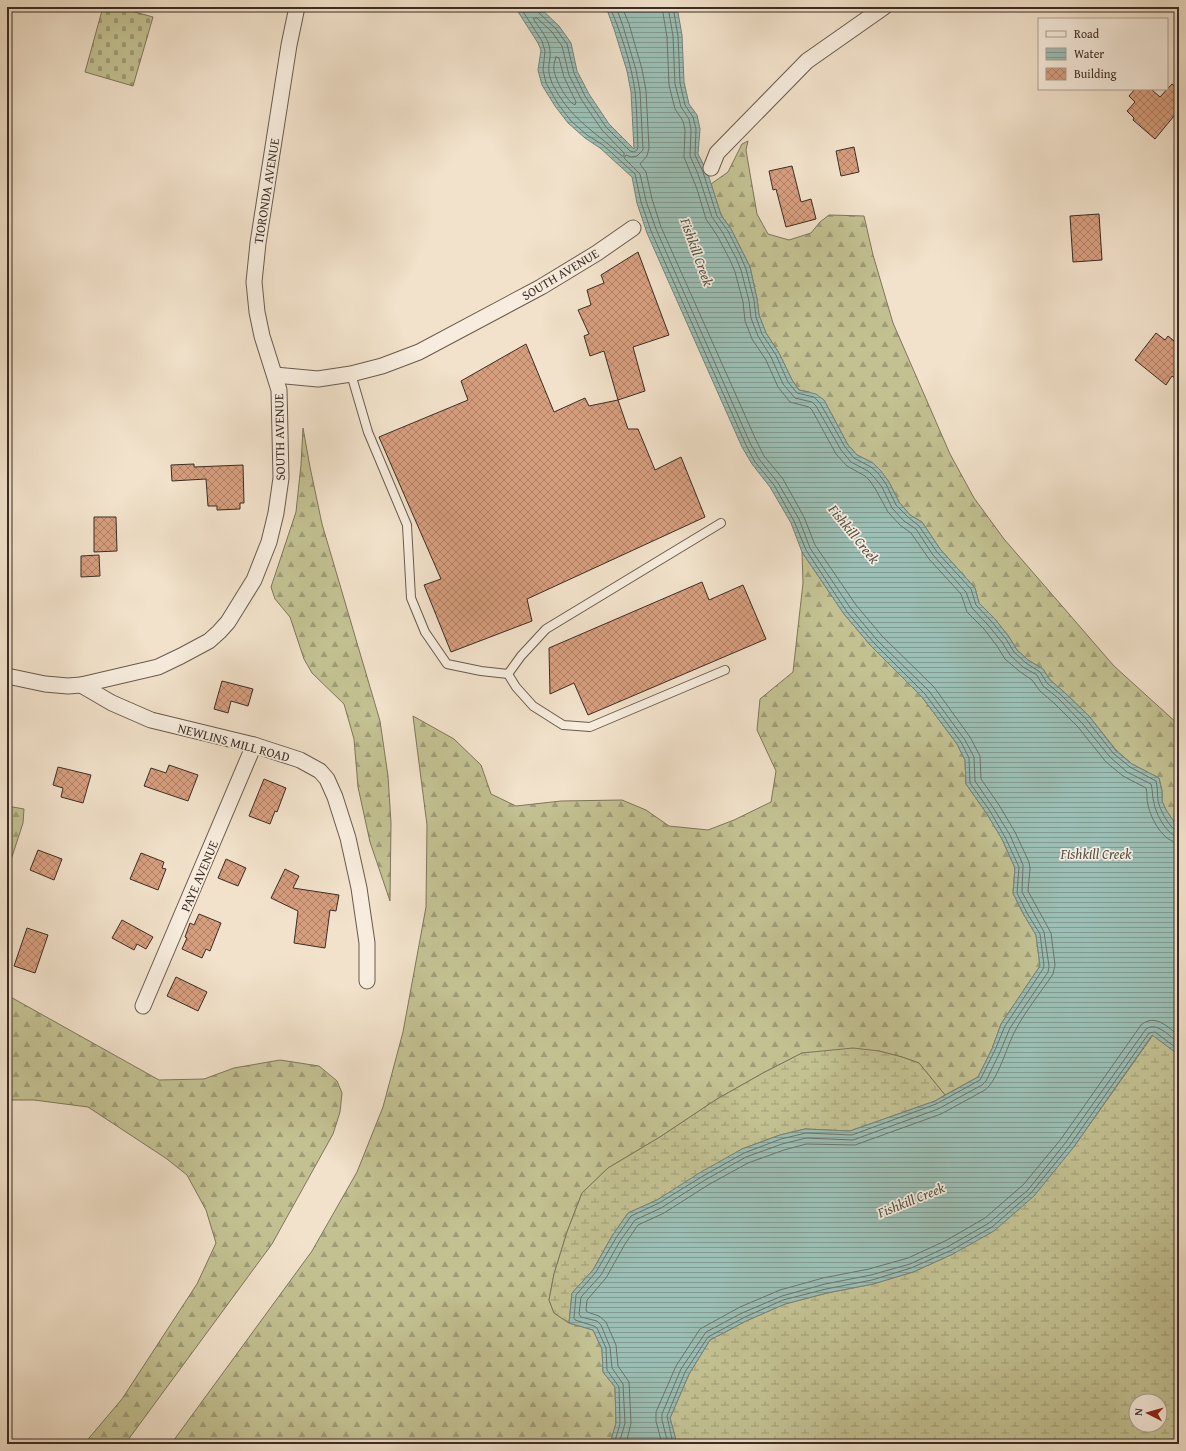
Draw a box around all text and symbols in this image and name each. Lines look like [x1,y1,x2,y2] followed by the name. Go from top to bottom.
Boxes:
[1038,18,1168,90] legend
[1074,25,1100,42] text: Road
[1074,45,1104,62] text: Water
[1074,65,1117,82] text: Building
[249,136,284,245] street label: TIORONDA AVENUE
[675,214,719,289] water label: Fishkill Creek
[518,244,603,305] street label: SOUTH AVENUE
[269,393,290,481] street label: SOUTH AVENUE
[823,499,885,568] water label: Fishkill Creek
[176,718,292,767] street label: NEWLINS MILL ROAD
[176,837,223,915] street label: PAYE AVENUE
[1059,844,1132,864] water label: Fishkill Creek
[873,1177,948,1223] water label: Fishkill Creek
[1128,1393,1168,1433] north arrow
[1130,1407,1146,1416] text: N

